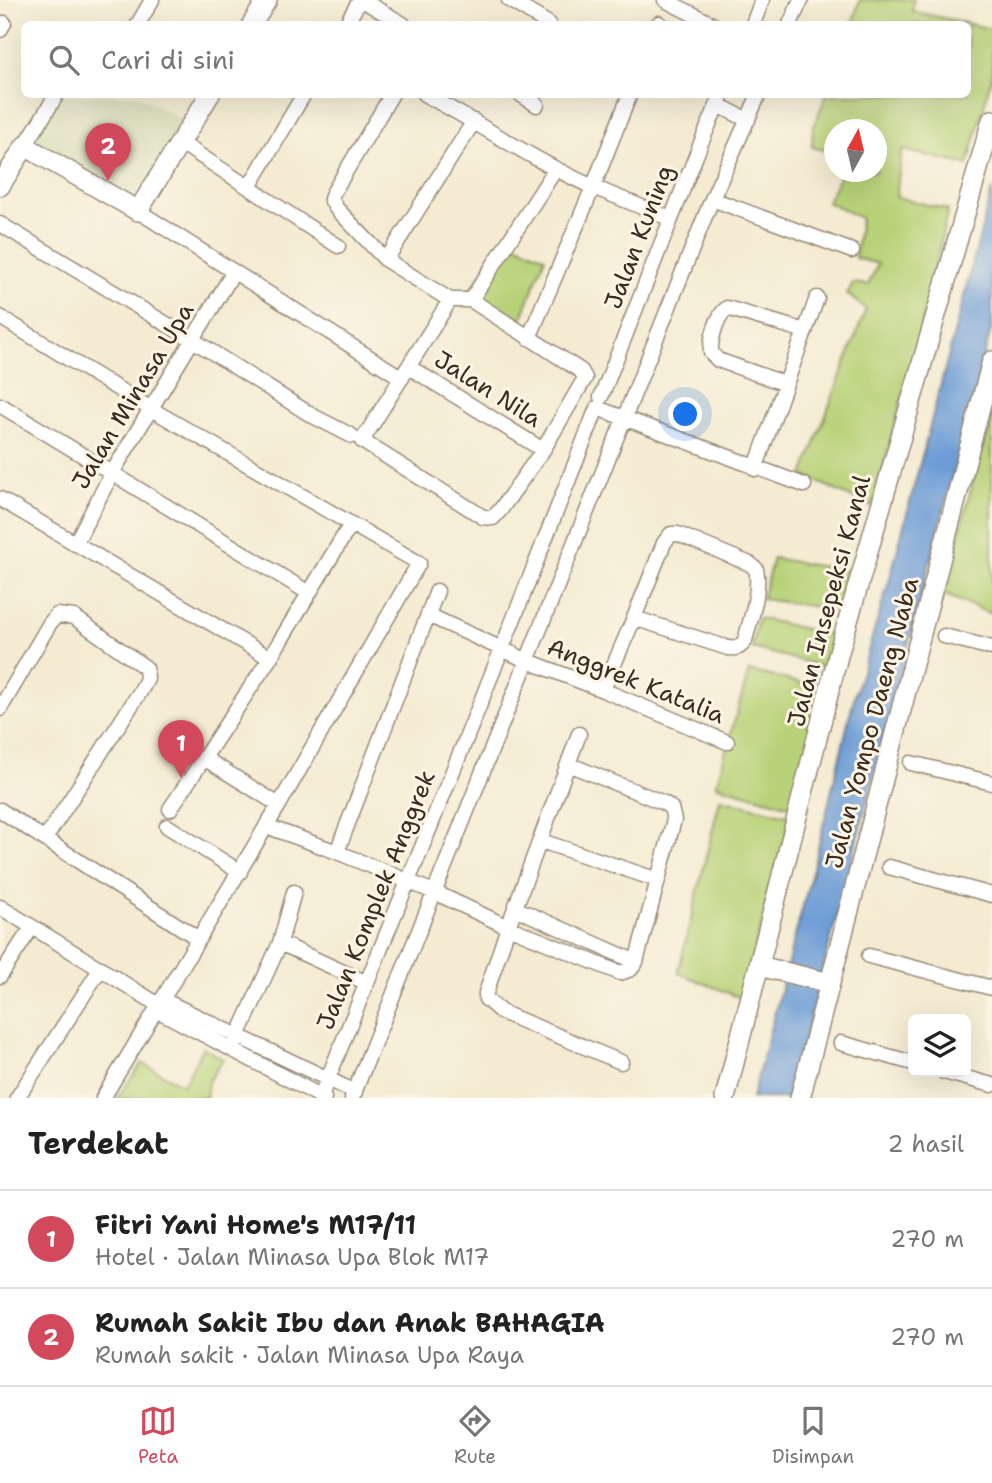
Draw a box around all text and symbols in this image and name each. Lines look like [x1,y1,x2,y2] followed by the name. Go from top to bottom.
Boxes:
[21,21,971,98] search box
[45,41,83,79] icon: search
[101,42,235,77] text: Cari di sini
[824,119,887,182] north arrow
[85,123,131,181] pin: 2
[597,160,681,314] street label: Jalan Kuning
[65,297,201,495] street label: Jalan Minasa Upa
[428,343,548,435] street label: Jalan Nila
[668,397,702,431] your location
[780,471,878,730] street label: Jalan Insepeksi Kanal
[818,574,926,872] street label: Jalan Yompo Daeng Naba
[543,631,730,731] street label: Anggrek Katalia
[158,720,204,778] pin: 1
[309,766,443,1034] street label: Jalan Komplek Anggrek
[908,1014,971,1077] map controls
[908,1014,971,1077] button: layers
[28,1123,168,1164] text: Terdekat
[888,1129,964,1159] text: 2 hasil
[95,1207,416,1242] text: Fitri Yani Home's M17/11
[46,1224,56,1254] text: 1
[890,1224,964,1254] text: 270 m
[95,1242,489,1272] text: Hotel · Jalan Minasa Upa Blok M17
[95,1305,605,1340] text: Rumah Sakit Ibu dan Anak BAHAGIA
[43,1322,59,1352] text: 2
[890,1322,964,1352] text: 270 m
[95,1340,524,1370] text: Rumah sakit · Jalan Minasa Upa Raya
[138,1402,178,1469] tab: Peta
[454,1402,496,1469] tab: Rute
[772,1402,854,1469] tab: Disimpan

